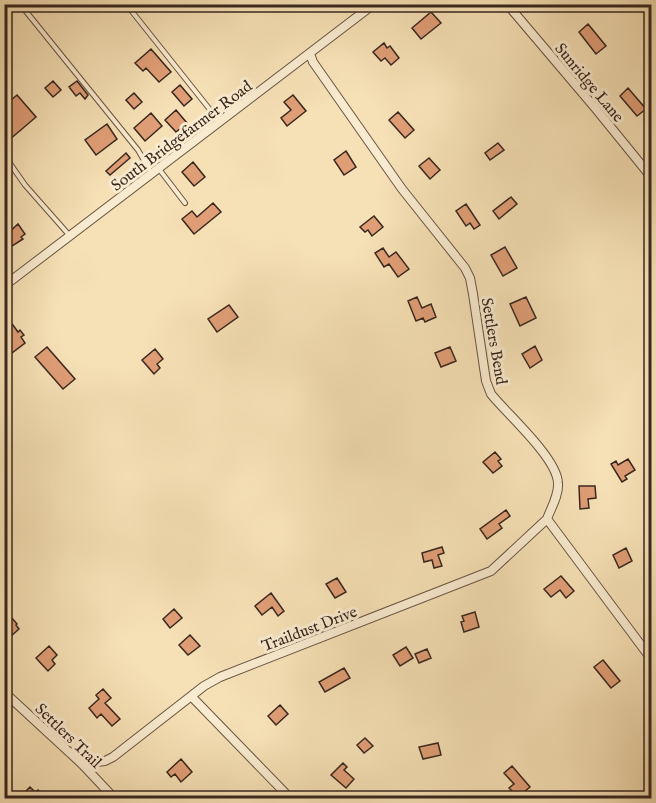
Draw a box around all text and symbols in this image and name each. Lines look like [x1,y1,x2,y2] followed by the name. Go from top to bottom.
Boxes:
[550,40,627,127] street label: Sunridge Lane
[108,77,257,196] street label: South Bridgefarmer Road
[476,296,511,387] street label: Settlers Bend
[259,603,360,657] street label: Traildust Drive
[30,700,106,774] street label: Settlers Trail

